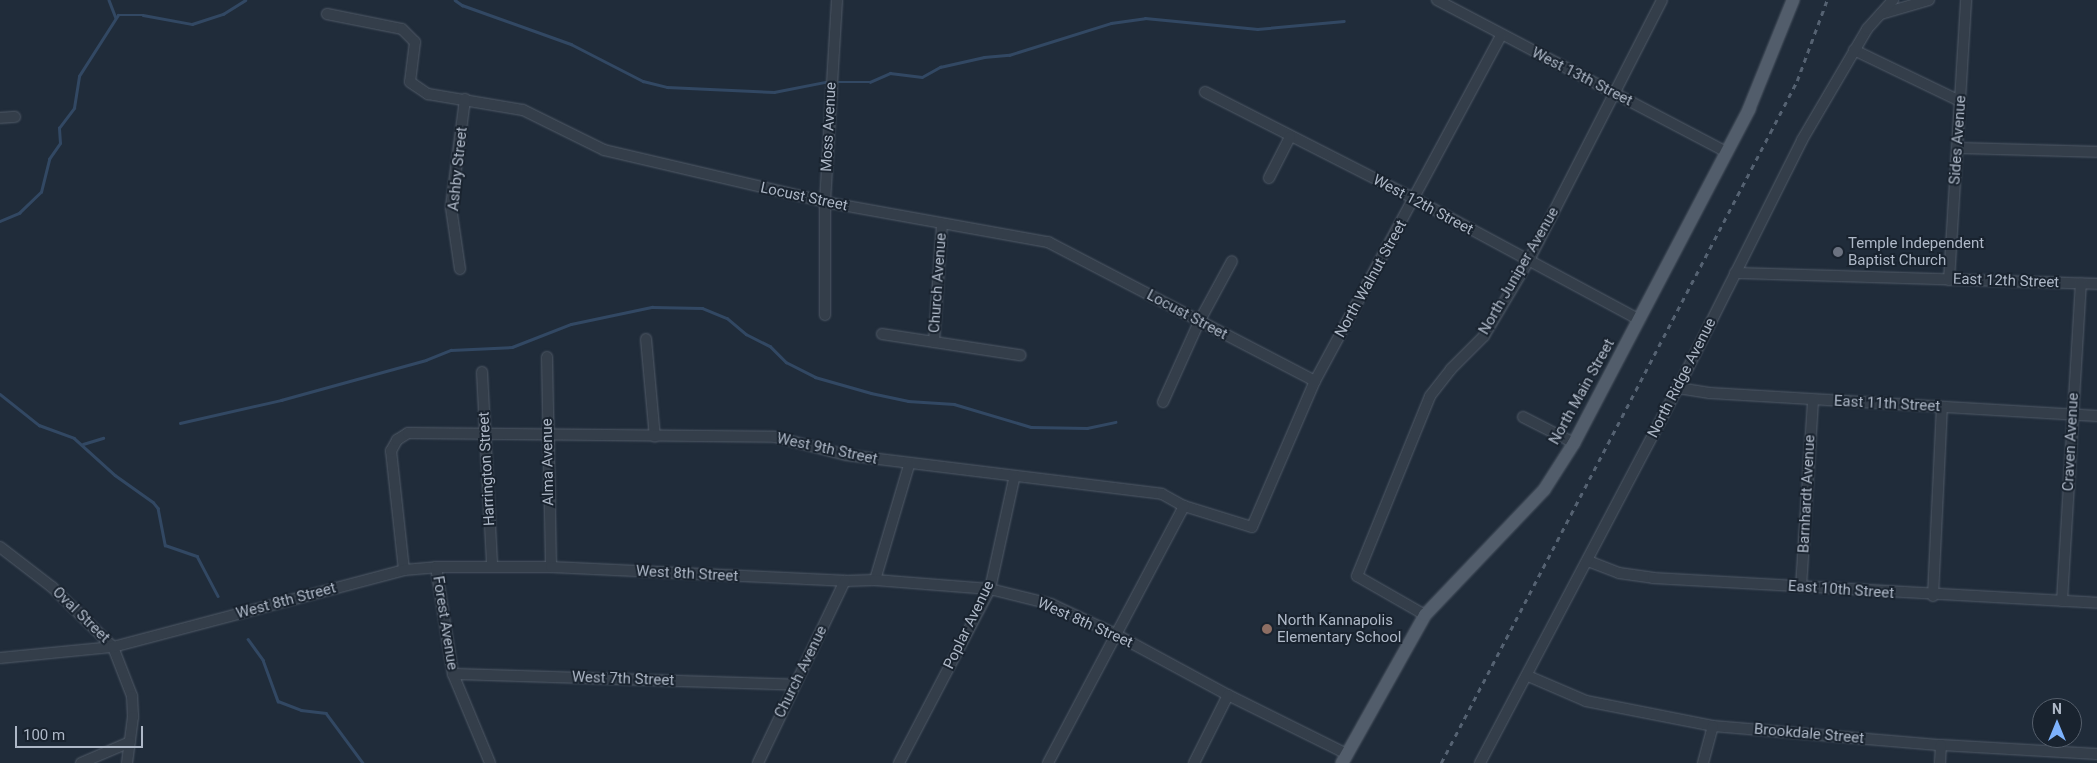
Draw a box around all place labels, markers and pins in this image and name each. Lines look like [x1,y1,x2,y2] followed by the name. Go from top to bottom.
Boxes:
[1848,234,1984,269] place label: Temple Independent Baptist Church
[1832,246,1844,258] marker: Temple Independent Baptist Church
[1277,611,1401,646] place label: North Kannapolis Elementary School
[1261,623,1273,635] marker: North Kannapolis Elementary School

